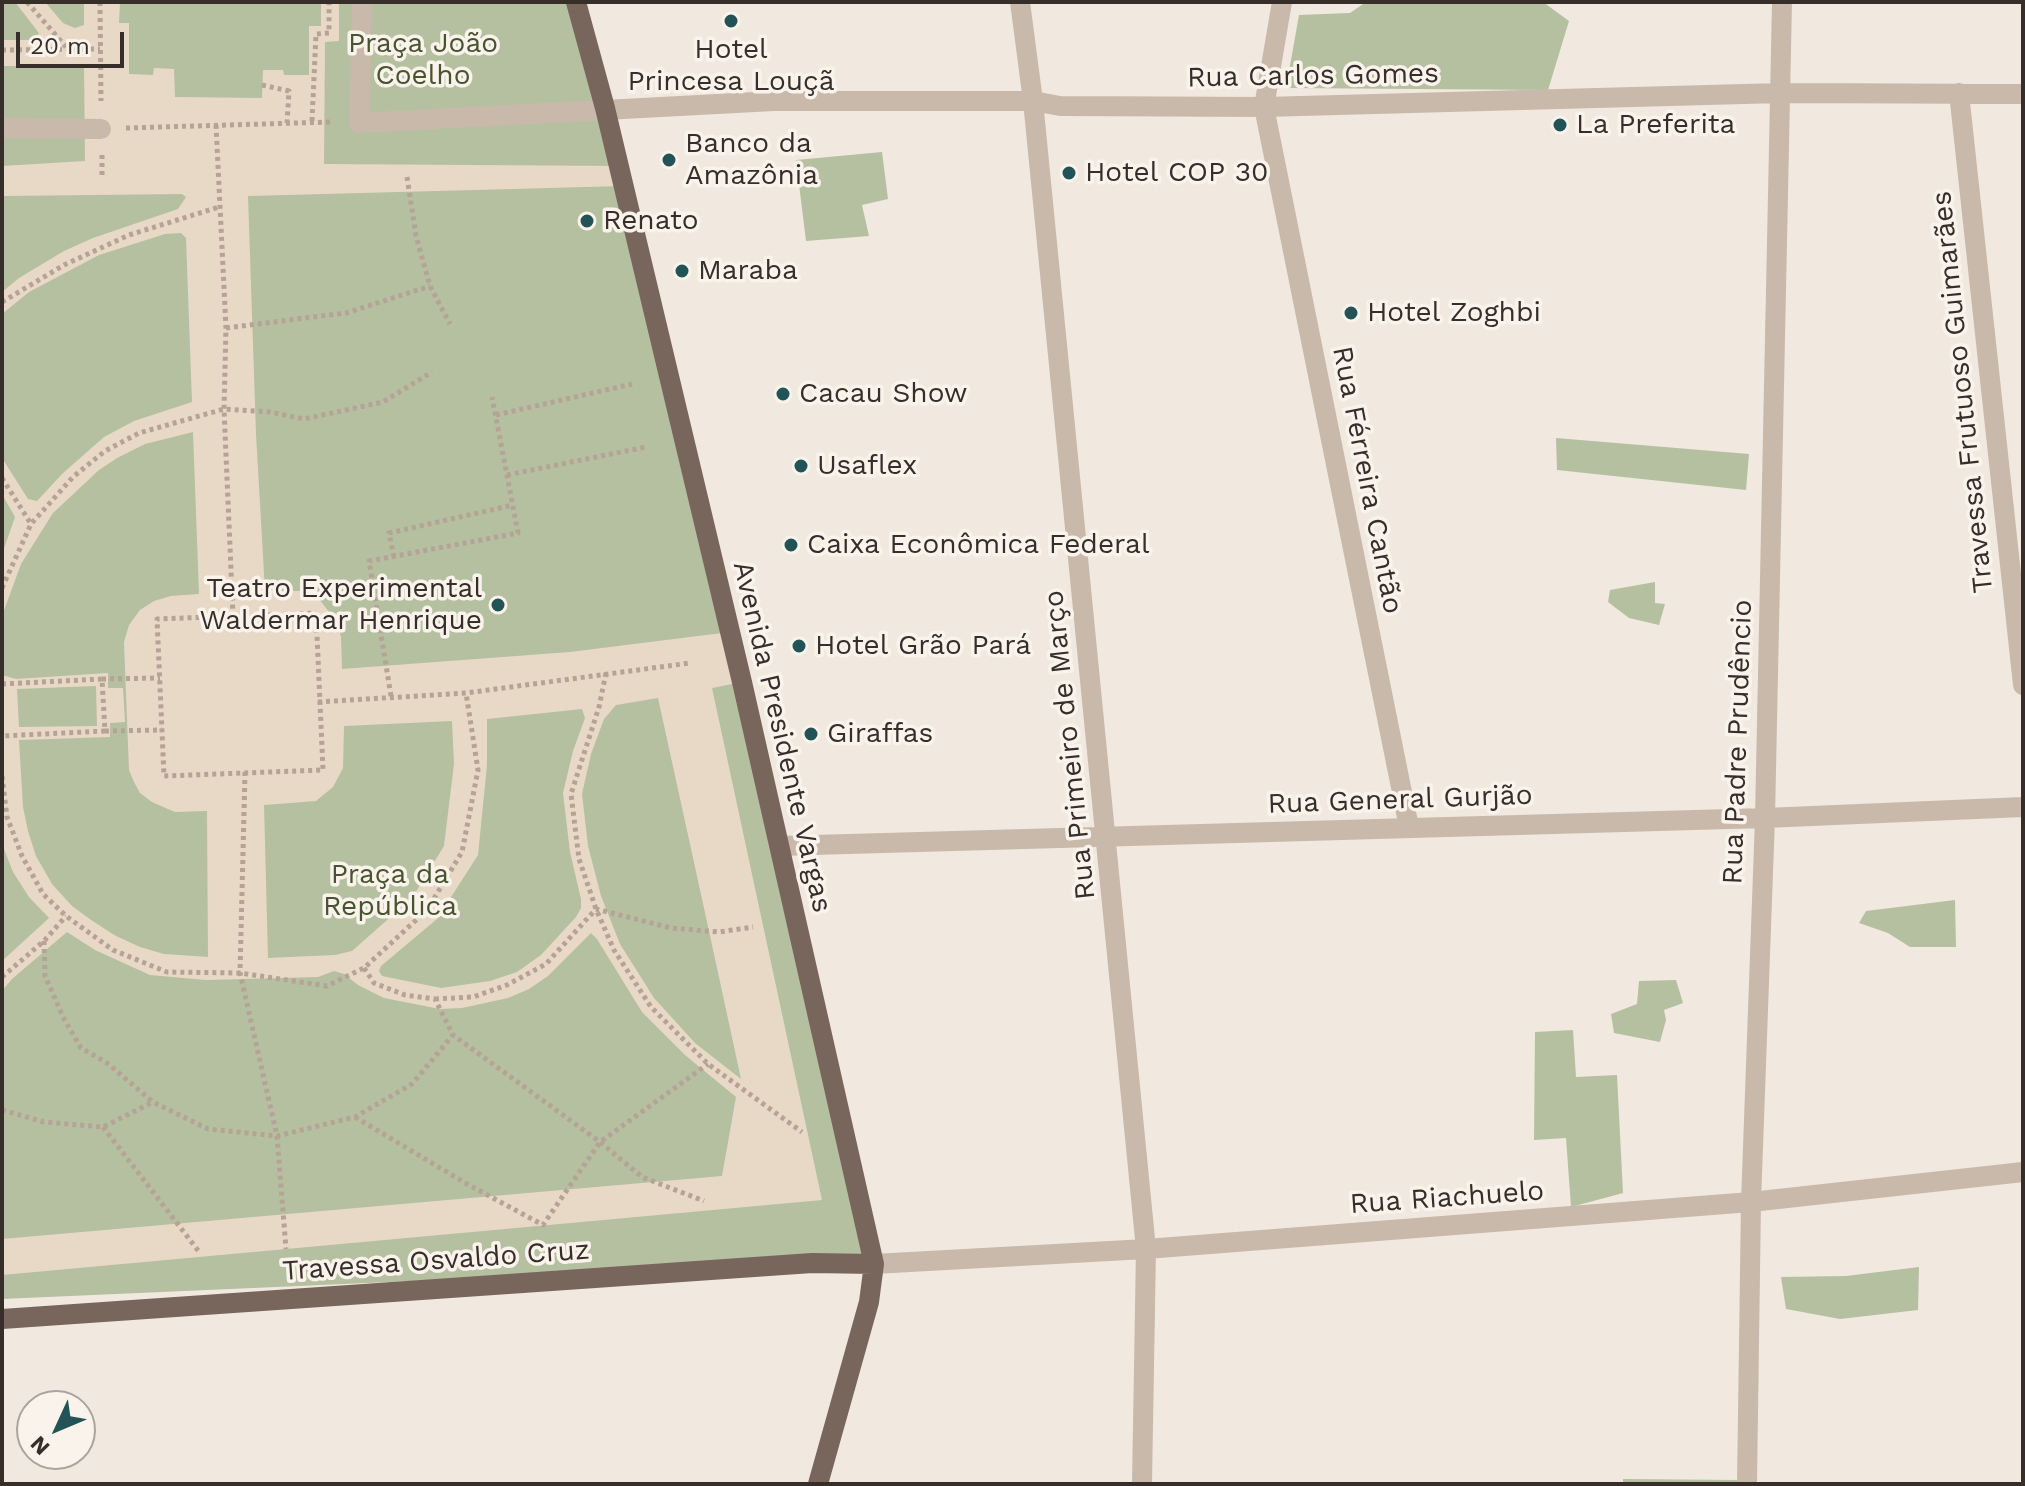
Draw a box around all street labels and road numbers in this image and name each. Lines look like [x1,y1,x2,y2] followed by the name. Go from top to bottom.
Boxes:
[1187,57,1439,95] street label: Rua Carlos Gomes
[1925,189,2001,595] street label: Travessa Frutuoso Guimarães
[1325,343,1409,617] street label: Rua Férreira Cantão
[725,558,839,916] street label: Avenida Presidente Vargas
[1037,589,1103,901] street label: Rua Primeiro de Março
[1716,599,1760,885] street label: Rua Padre Prudêncio
[1267,779,1533,821] street label: Rua General Gurjão
[1349,1174,1545,1222] street label: Rua Riachuelo
[281,1234,591,1288] street label: Travessa Osvaldo Cruz

